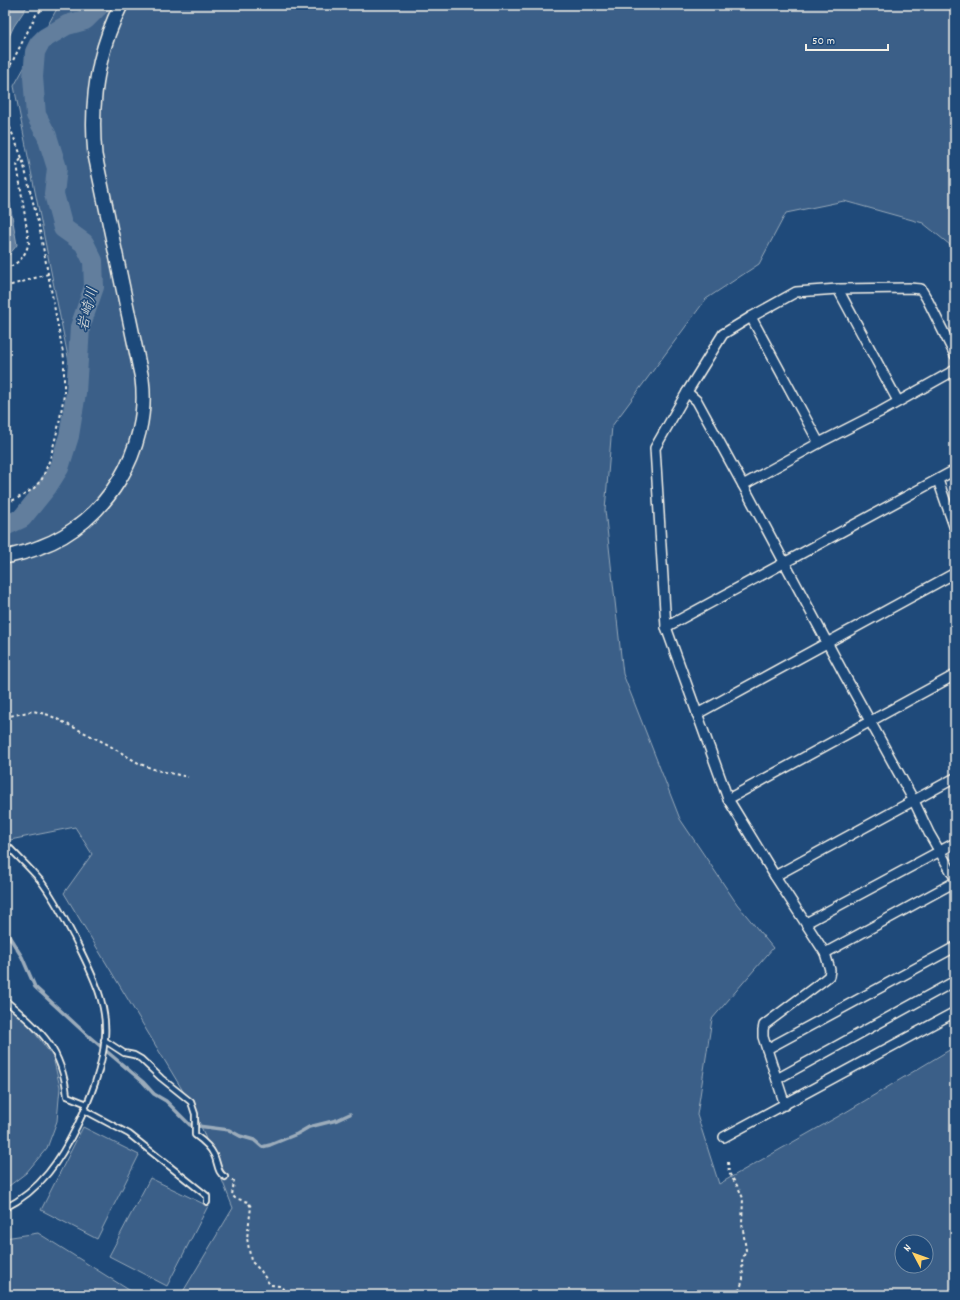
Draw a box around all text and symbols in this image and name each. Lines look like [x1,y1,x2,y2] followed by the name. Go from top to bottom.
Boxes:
[806,26,888,52] scale bar
[812,33,835,50] text: 50 m
[73,285,105,334] water label: 岩崎川
[894,1234,934,1274] north arrow
[900,1241,916,1256] text: N

